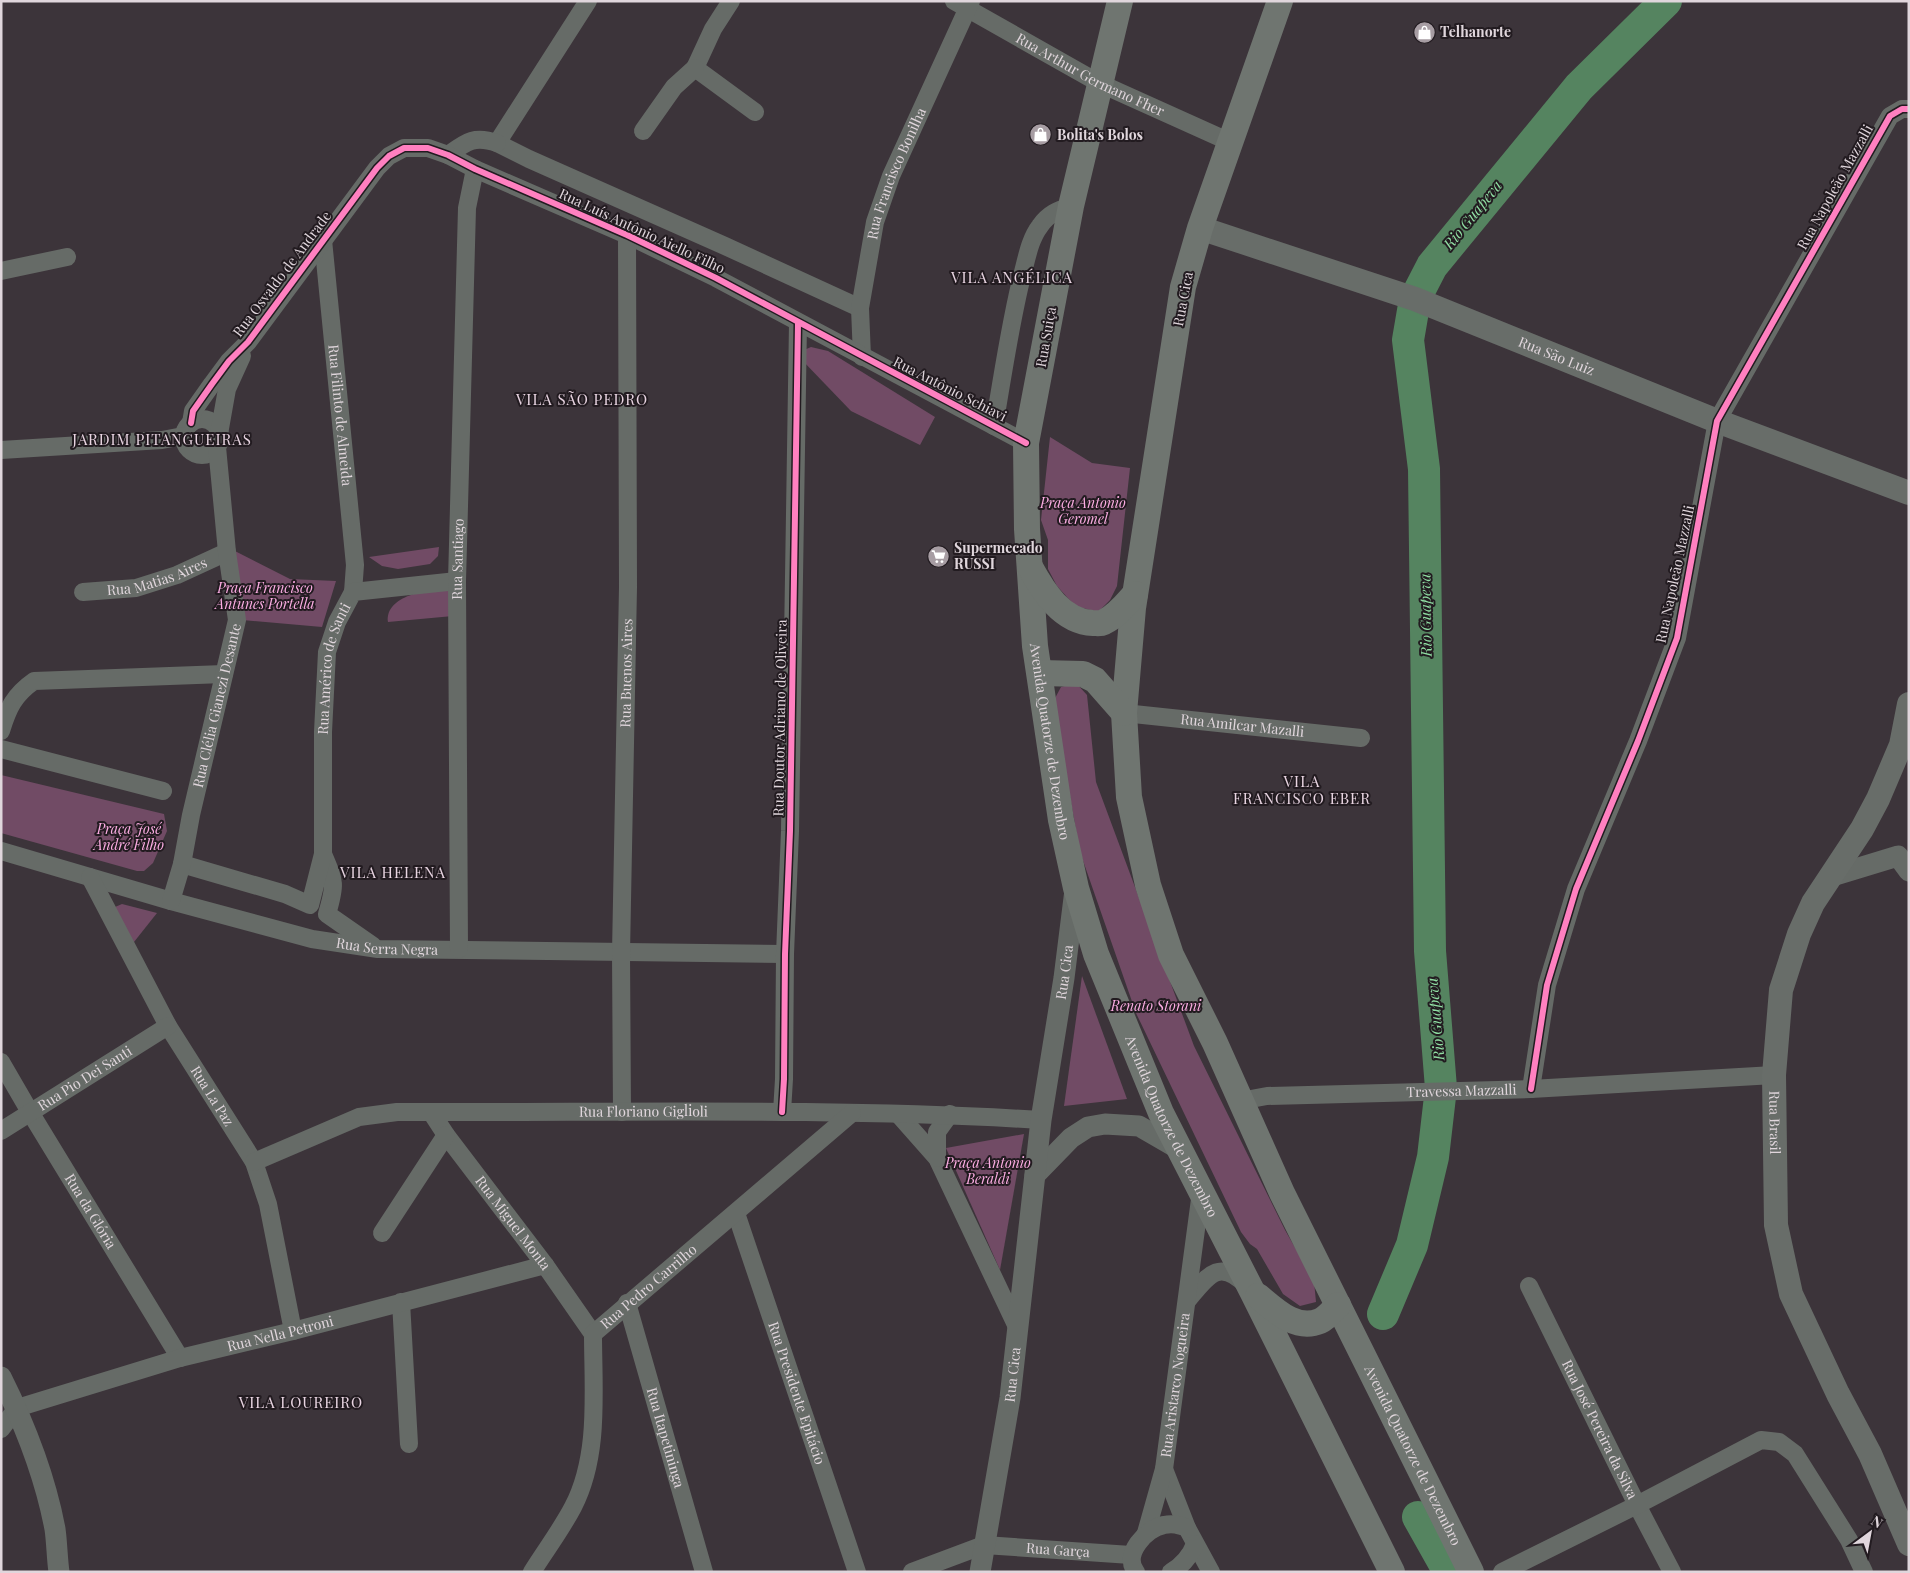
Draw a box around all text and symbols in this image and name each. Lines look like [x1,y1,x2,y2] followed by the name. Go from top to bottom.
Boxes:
[1412,20,1436,44] shop icon: Telhanorte
[1440,22,1511,41] place label: Telhanorte
[1013,28,1168,121] street label: Rua Arthur Germano Fher
[862,104,930,241] street label: Rua Francisco Bonilha
[1792,121,1877,253] street label: Rua Napoleão Mazzalli
[1029,123,1053,147] shop icon: Bolita's Bolos
[1057,125,1143,144] place label: Bolita's Bolos
[1438,176,1506,254] water label: Rio Guapeva
[556,184,729,278] street label: Rua Luís Antônio Aiello Filho
[228,207,335,341] street label: Rua Osvaldo de Andrade
[950,267,1073,287] district label: VILA ANGÉLICA
[1168,270,1197,328] street label: Rua Cica
[1031,305,1060,369] street label: Rua Suiça
[1516,332,1598,380] street label: Rua São Luiz
[324,343,357,487] street label: Rua Filinto de Almeida
[890,352,1010,425] street label: Rua Antônio Schiavi
[515,389,648,409] district label: VILA SÃO PEDRO
[71,429,252,449] district label: JARDIM PITANGUEIRAS
[1039,493,1126,528] park label: Praça Antonio Geromel
[1651,503,1698,644] street label: Rua Napoleão Mazzalli
[447,518,468,600] street label: Rua Santiago
[954,538,1043,573] place label: Supermecado RUSSI
[926,544,950,568] supermarket icon: Supermecado RUSSI
[106,553,210,599] street label: Rua Matias Aires
[1414,573,1436,658] water label: Rio Guapeva
[213,578,315,613] park label: Praça Francisco Antunes Portella
[313,599,354,735] street label: Rua Américo de Santi
[615,618,636,728] street label: Rua Buenos Aires
[768,619,791,817] street label: Rua Doutor Adriano de Oliveira
[188,621,245,789] street label: Rua Clélia Gianezi Desante
[1026,641,1075,842] street label: Avenida Quatorze de Dezembro
[1180,709,1305,741] street label: Rua Amilcar Mazalli
[1233,771,1371,808] district label: VILA FRANCISCO EBER
[92,819,164,854] park label: Praça José André Filho
[339,862,446,882] district label: VILA HELENA
[335,933,438,959] street label: Rua Serra Negra
[1051,944,1077,1001] street label: Rua Cica
[1421,977,1449,1062] water label: Rio Guapeva
[1110,996,1202,1015] park label: Renato Storani
[1121,1031,1223,1221] street label: Avenida Quatorze de Dezembro
[34,1041,135,1115] street label: Rua Pio Dei Santi
[187,1062,239,1130] street label: Rua La Paz
[1406,1079,1517,1101] street label: Travessa Mazzalli
[1765,1091,1785,1155] street label: Rua Brasil
[579,1101,708,1121] street label: Rua Floriano Giglioli
[944,1153,1031,1188] park label: Praça Antonio Beraldi
[61,1170,121,1252] street label: Rua da Glória
[471,1172,556,1274] street label: Rua Miguel Monta
[596,1239,701,1333] street label: Rua Pedro Carrilho
[225,1311,335,1355] street label: Rua Nella Petroni
[1156,1312,1194,1459] street label: Rua Aristarco Nogueira
[764,1319,830,1467] street label: Rua Presidente Epitácio
[1000,1346,1025,1403] street label: Rua Cica
[1558,1356,1643,1502] street label: Rua José Pereira da Silva
[1360,1361,1466,1549] street label: Avenida Quatorze de Dezembro
[643,1385,689,1490] street label: Rua Itapetininga
[238,1392,363,1412] district label: VILA LOUREIRO
[1845,1508,1895,1558] north arrow
[1868,1511,1886,1532] text: N
[1025,1538,1091,1561] street label: Rua Garça

